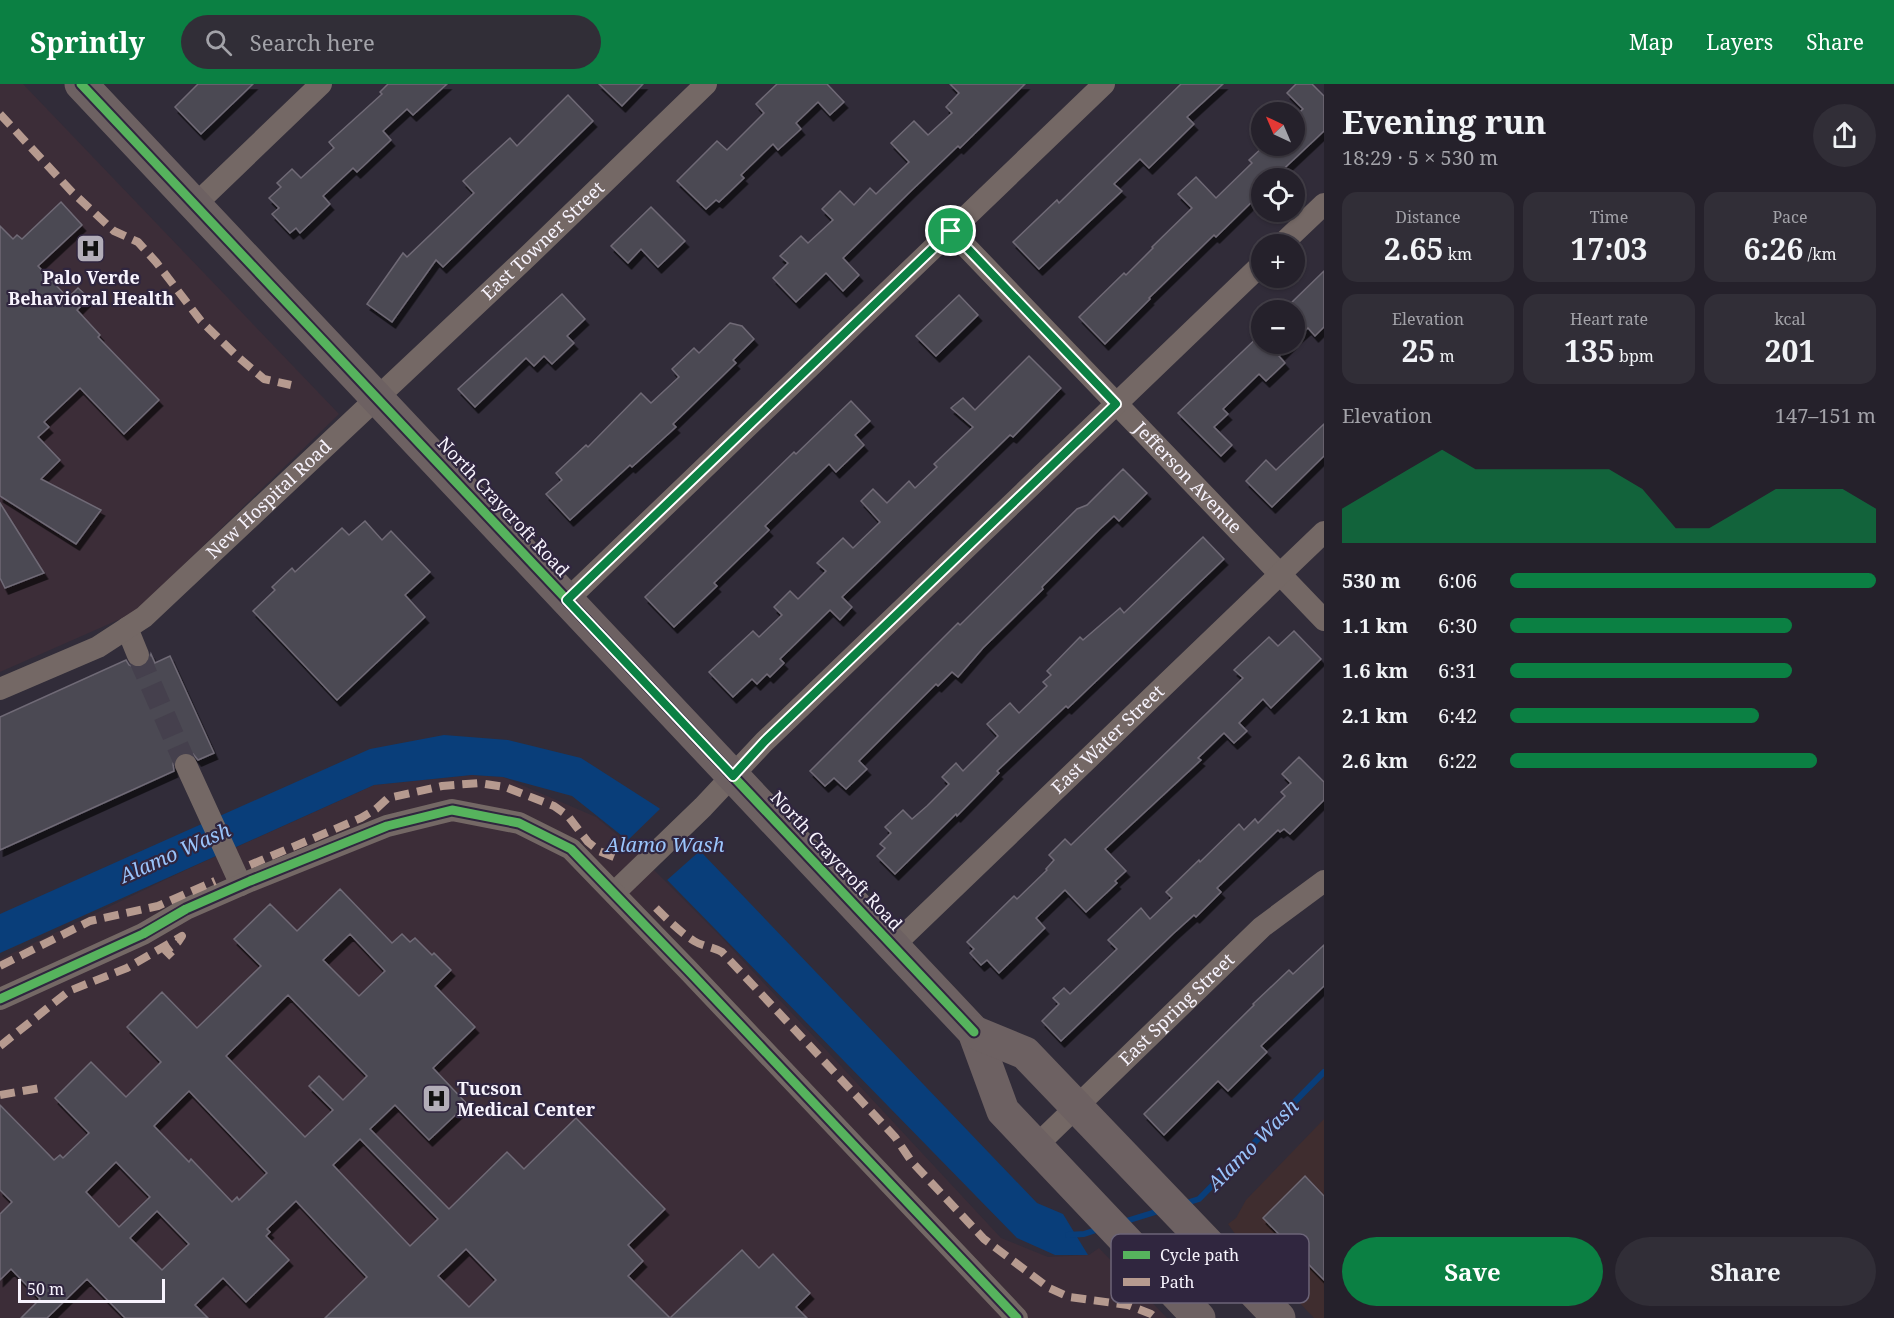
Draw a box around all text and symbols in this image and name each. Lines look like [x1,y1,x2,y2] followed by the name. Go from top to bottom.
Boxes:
[181,15,601,69] search box
[30,23,145,61] text: Sprintly
[202,26,235,59] icon: search
[250,27,375,57] text: Search here
[1629,28,1673,56] text: Map
[1706,28,1773,56] text: Layers
[1806,28,1864,56] text: Share
[1342,99,1546,144] text: Evening run
[1251,102,1305,156] north arrow
[1251,102,1305,354] map controls
[1813,104,1876,167] button: share
[1342,144,1498,171] text: 18:29 · 5 × 530 m
[1251,168,1305,222] button: locate
[476,176,609,305] street label: East Towner Street
[925,205,976,256] pin
[1395,206,1461,228] text: Distance
[1590,206,1628,228] text: Time
[1772,206,1808,228] text: Pace
[934,214,967,247] icon: arrive
[1384,228,1444,269] text: 2.65
[1571,228,1647,269] text: 17:03
[1743,228,1803,269] text: 6:26
[75,233,107,265] hospital icon: Palo Verde Behavioral Health
[1251,234,1305,288] button: +
[1444,243,1472,265] text: km
[1803,243,1837,265] text: /km
[8,265,174,310] place label: Palo Verde Behavioral Health
[1251,300,1305,354] button: −
[1392,308,1464,330] text: Elevation
[1570,308,1648,330] text: Heart rate
[1775,308,1805,330] text: kcal
[1401,330,1435,371] text: 25
[1564,330,1615,371] text: 135
[1765,330,1815,371] text: 201
[1435,345,1455,367] text: m
[1615,345,1654,367] text: bpm
[1342,402,1432,429] text: Elevation
[1775,402,1876,429] text: 147–151 m
[1128,415,1248,538] street label: Jefferson Avenue
[433,431,575,581] street label: North Craycroft Road
[200,434,336,564] street label: New Hospital Road
[1342,567,1401,594] text: 530 m
[1438,567,1477,594] text: 6:06
[1342,612,1408,639] text: 1.1 km
[1438,612,1477,639] text: 6:30
[1342,657,1408,684] text: 1.6 km
[1438,657,1477,684] text: 6:31
[1046,679,1169,799] street label: East Water Street
[1342,702,1408,729] text: 2.1 km
[1438,702,1477,729] text: 6:42
[1342,747,1408,774] text: 2.6 km
[1438,747,1477,774] text: 6:22
[766,785,908,935] street label: North Craycroft Road
[113,816,235,890] water label: Alamo Wash
[603,831,725,858] water label: Alamo Wash
[1113,947,1239,1070] street label: East Spring Street
[457,1076,596,1121] place label: Tucson Medical Center
[420,1083,452,1115] hospital icon: Tucson Medical Center
[1200,1093,1304,1198] water label: Alamo Wash
[1111,1234,1309,1303] legend
[1342,1237,1603,1306] button: Save
[1615,1237,1876,1306] button: Share
[1160,1244,1239,1266] text: Cycle path
[1160,1271,1194,1293] text: Path
[18,1276,165,1304] scale bar
[27,1278,64,1300] text: 50 m

